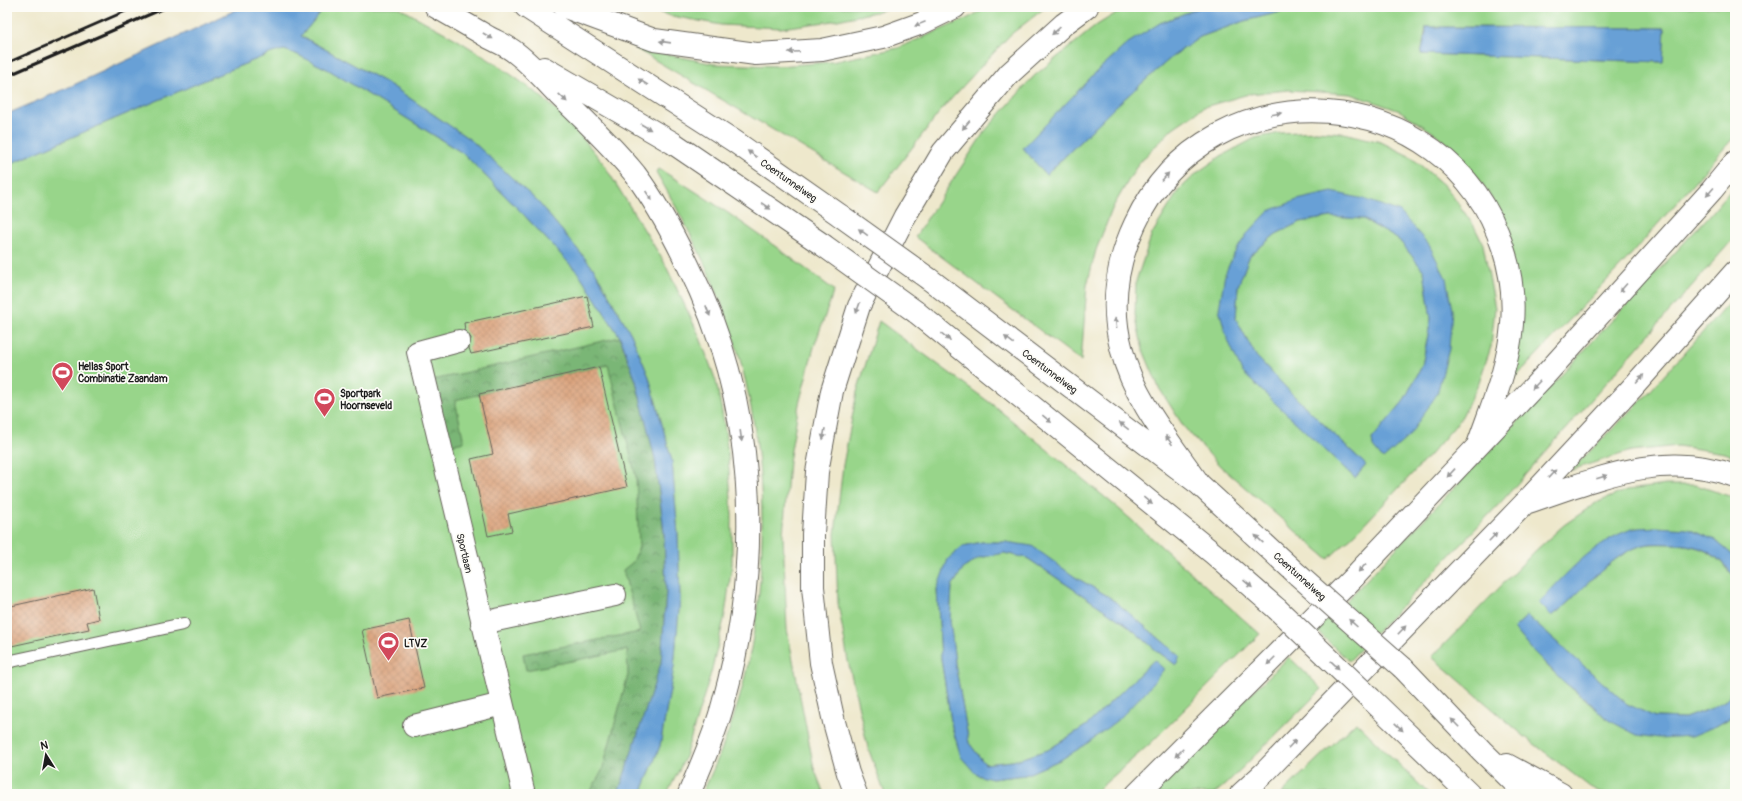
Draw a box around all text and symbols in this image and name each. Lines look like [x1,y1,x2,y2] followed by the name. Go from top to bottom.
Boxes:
[914,21,926,27] one-way arrow
[1051,27,1061,36] one-way arrow
[482,33,494,40] one-way arrow
[659,39,671,45] one-way arrow
[788,49,800,56] one-way arrow
[637,79,649,86] one-way arrow
[558,94,568,103] one-way arrow
[1270,111,1282,117] one-way arrow
[962,119,971,130] one-way arrow
[640,124,652,131] one-way arrow
[747,150,757,158] one-way arrow
[758,157,819,205] street label: Coentunnelweg
[1161,172,1170,183] one-way arrow
[1705,187,1715,197] one-way arrow
[645,190,653,201] one-way arrow
[761,202,772,210] one-way arrow
[858,228,869,236] one-way arrow
[1619,284,1628,293] one-way arrow
[855,303,861,315] one-way arrow
[706,305,712,317] one-way arrow
[1113,317,1120,329] one-way arrow
[941,332,952,341] one-way arrow
[1003,335,1014,344] one-way arrow
[1019,347,1079,397] street label: Coentunnelweg
[49,359,75,392] sports icon: Hellas Sport Combinatie Zaandam
[78,361,168,385] place label: Hellas Sport Combinatie Zaandam
[1636,374,1645,384] one-way arrow
[1531,380,1540,390] one-way arrow
[312,386,338,419] sports icon: Sportpark Hoornseveld
[340,388,392,412] place label: Sportpark Hoornseveld
[1042,414,1052,423] one-way arrow
[1118,422,1129,431] one-way arrow
[821,428,827,440] one-way arrow
[738,430,744,442] one-way arrow
[1165,435,1173,445] one-way arrow
[1446,468,1456,478] one-way arrow
[1547,470,1556,479] one-way arrow
[1596,474,1608,480] one-way arrow
[1142,496,1153,505] one-way arrow
[454,532,475,575] street label: Sportlaan
[1488,532,1498,542] one-way arrow
[1255,535,1264,544] one-way arrow
[1271,550,1328,603] street label: Coentunnelweg
[1357,563,1367,573] one-way arrow
[1243,579,1253,588] one-way arrow
[1348,619,1359,628] one-way arrow
[1397,625,1407,635] one-way arrow
[375,630,401,663] sports icon: LTVZ
[404,638,427,650] place label: LTVZ
[1266,656,1276,666] one-way arrow
[1330,660,1340,670] one-way arrow
[1451,718,1460,727] one-way arrow
[1394,722,1404,731] one-way arrow
[26,735,66,775] north arrow
[39,738,50,753] text: N
[1288,739,1297,749] one-way arrow
[1175,748,1184,758] one-way arrow

